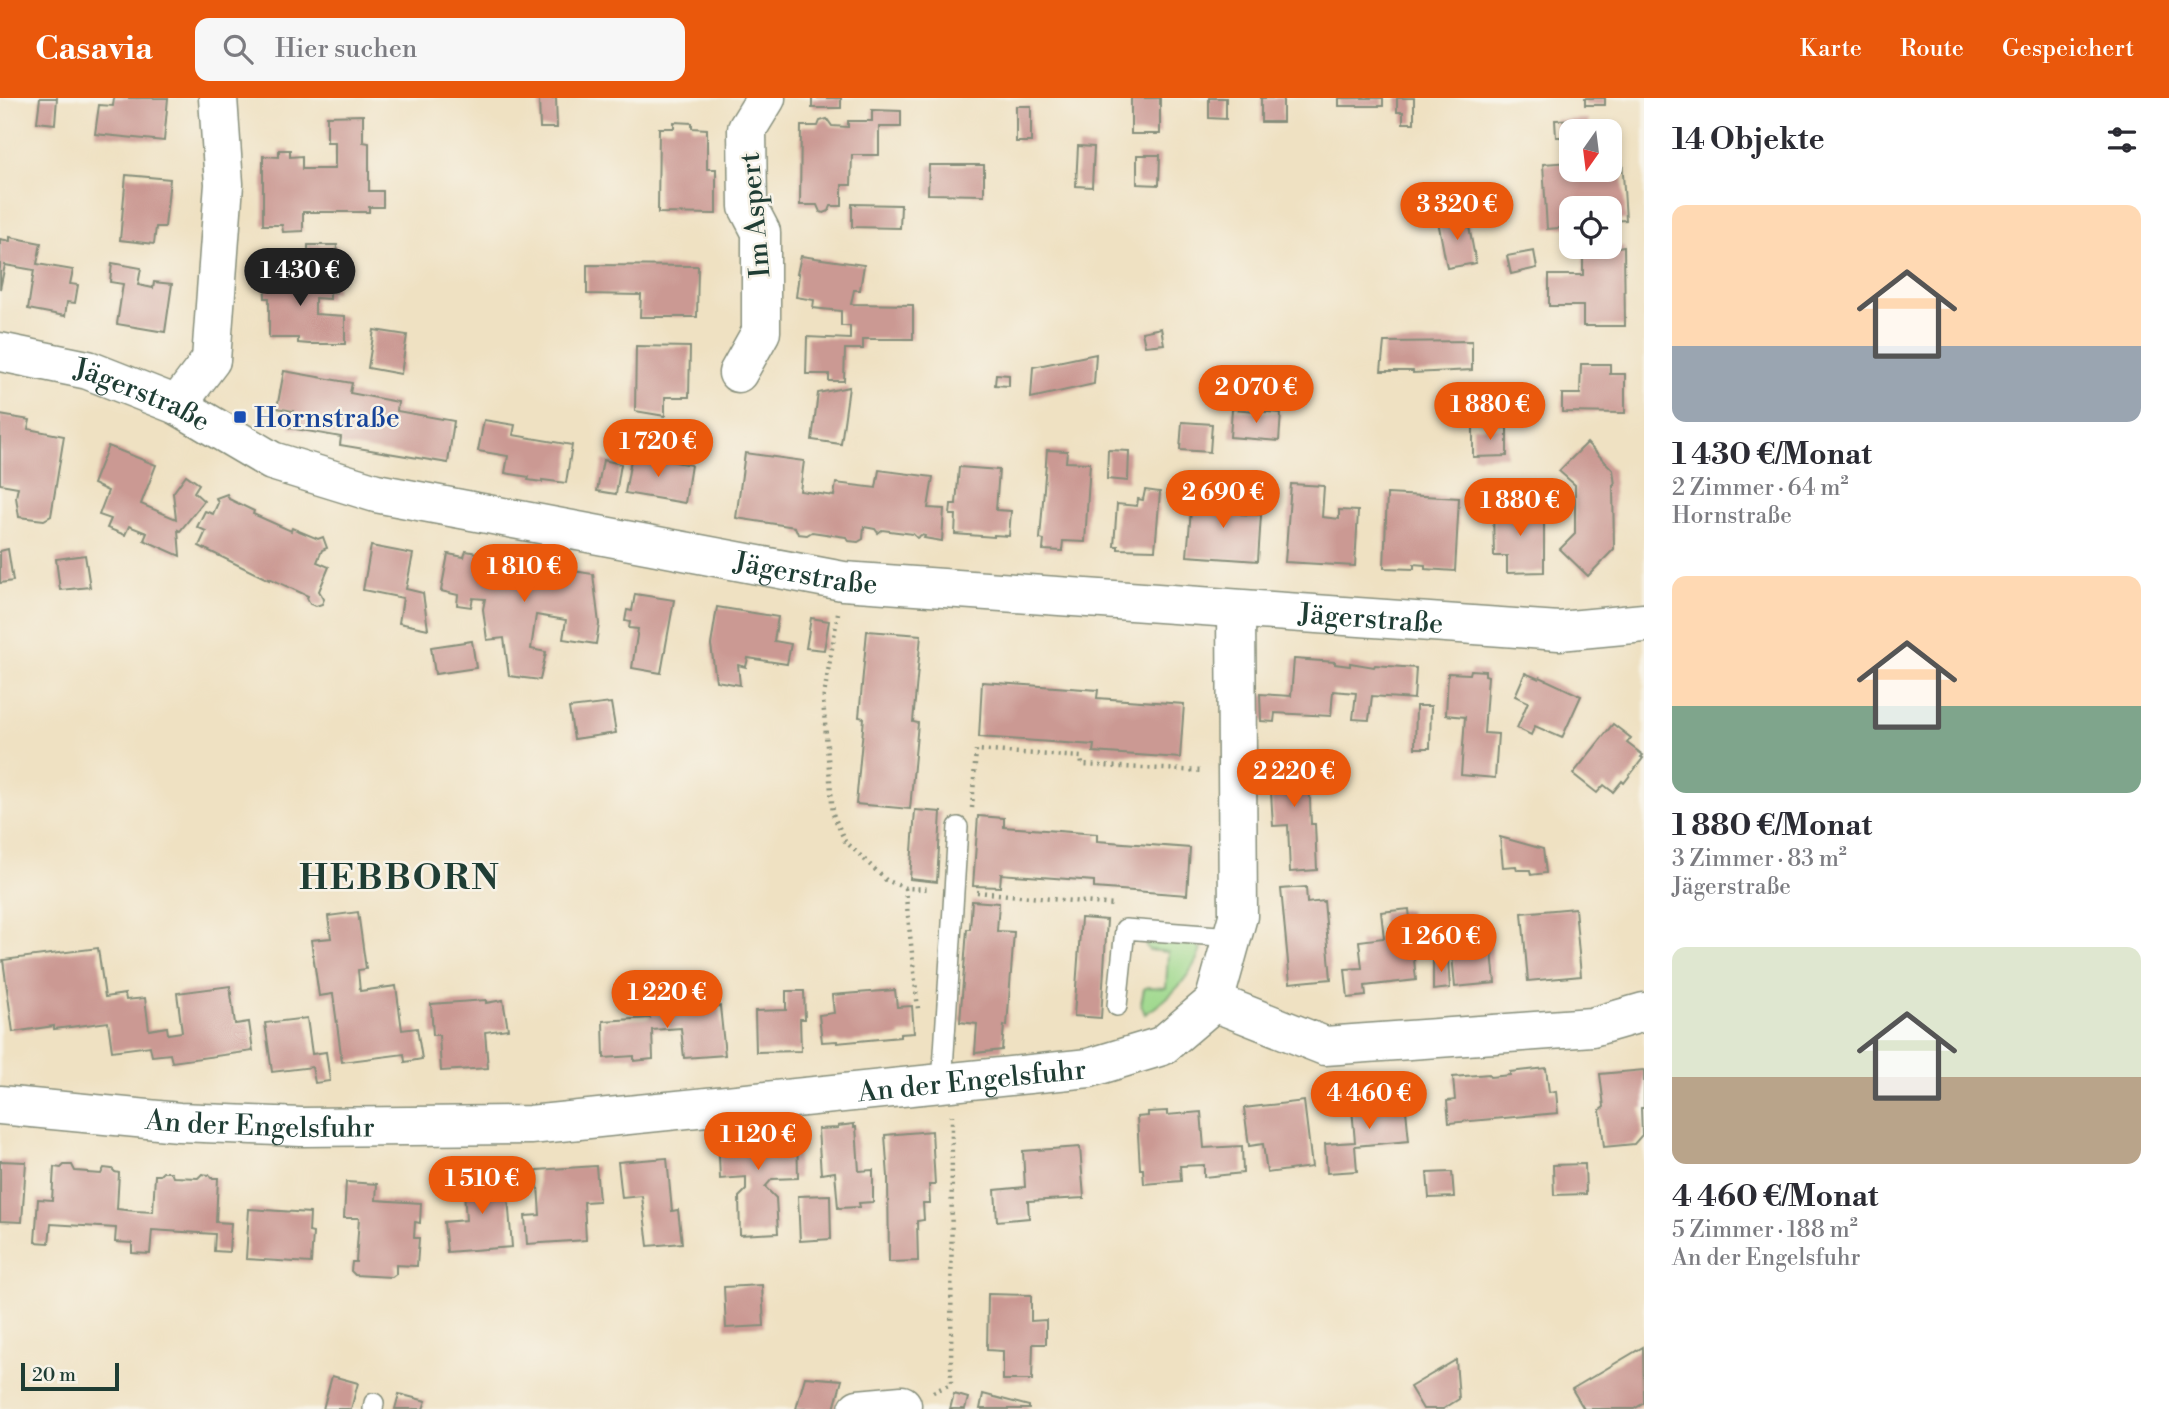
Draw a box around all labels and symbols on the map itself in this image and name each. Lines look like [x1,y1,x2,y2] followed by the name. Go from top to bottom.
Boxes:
[1559,119,1622,182] north arrow
[733,151,778,279] street label: Im Aspert
[1392,183,1522,242] pin: 3 320 €
[235,248,365,308] pin: 1 430 €
[70,351,216,440] street label: Jägerstraße
[1191,366,1321,425] pin: 2 070 €
[1425,382,1555,442] pin: 1 880 €
[254,401,400,436] place label: Hornstraße
[232,409,248,425] marker: Hornstraße
[593,420,723,479] pin: 1 720 €
[1158,470,1288,530] pin: 2 690 €
[1455,478,1585,538] pin: 1 880 €
[459,545,589,604] pin: 1 810 €
[730,545,879,602] street label: Jägerstraße
[1296,597,1444,642] street label: Jägerstraße
[1229,750,1359,809] pin: 2 220 €
[299,857,501,900] district label: HEBBORN
[1376,914,1506,974] pin: 1 260 €
[602,970,732,1030] pin: 1 220 €
[855,1052,1088,1111] street label: An der Engelsfuhr
[1304,1072,1434,1131] pin: 4 460 €
[143,1103,375,1146] street label: An der Engelsfuhr
[693,1112,823,1172] pin: 1 120 €
[417,1156,547,1216] pin: 1 510 €
[21,1360,119,1392] scale bar

